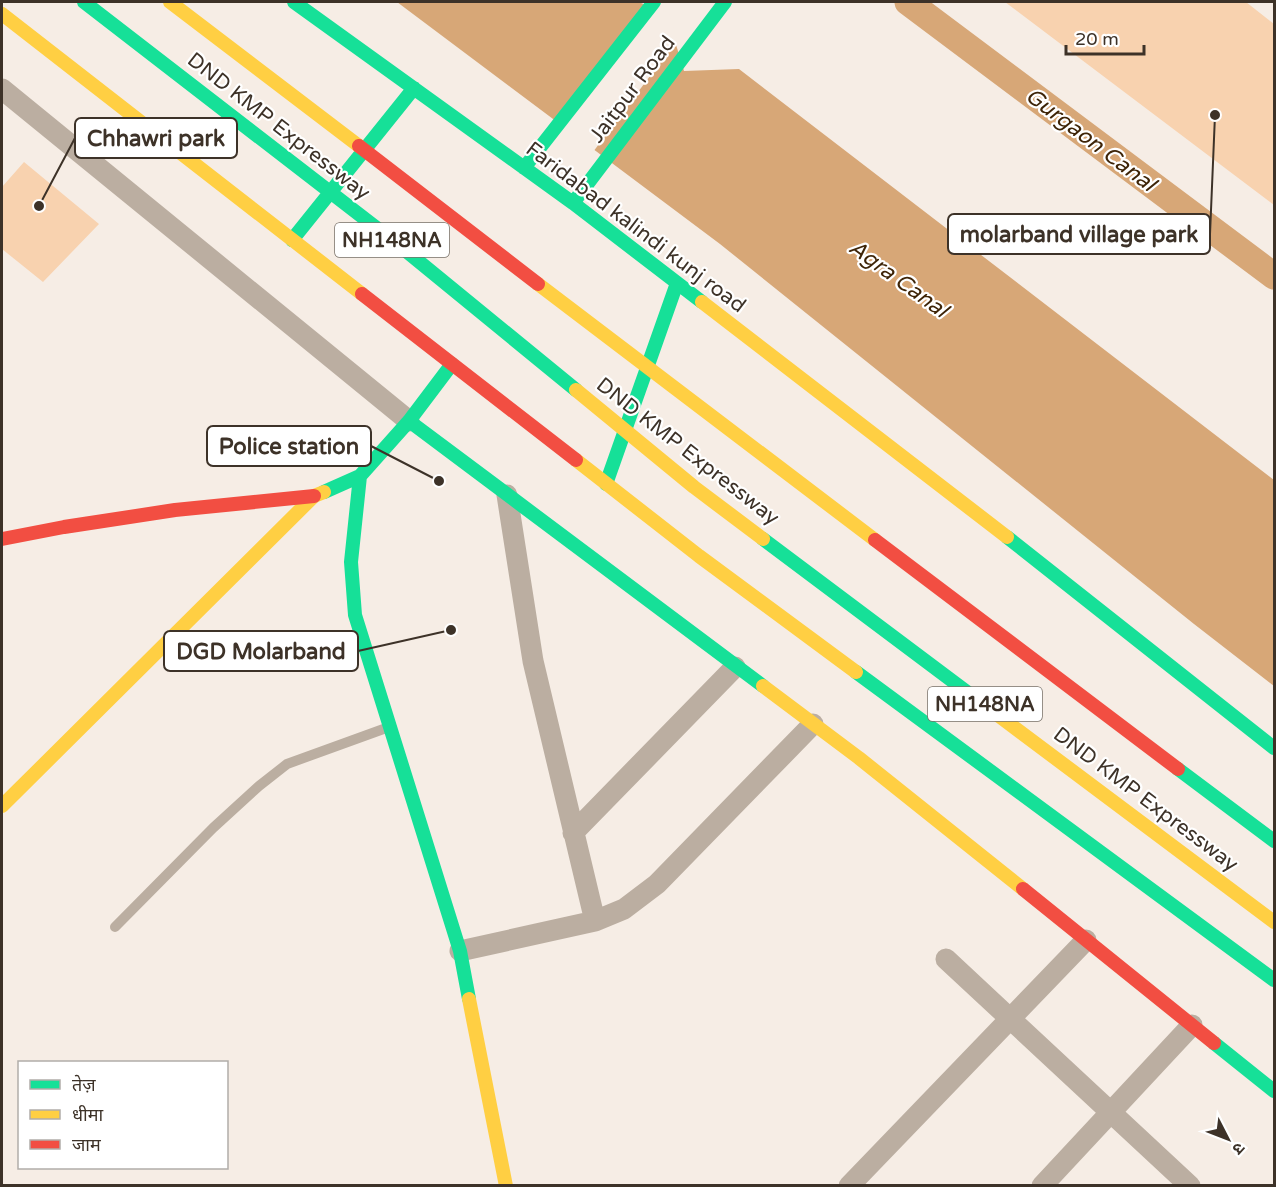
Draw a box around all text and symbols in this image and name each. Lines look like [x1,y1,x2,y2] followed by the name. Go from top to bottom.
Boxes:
[1066,18,1144,56] scale bar
[1075,28,1119,50] text: 20 m
[584,31,681,148] street label: Jaitpur Road
[182,47,375,205] street label: DND KMP Expressway
[1020,83,1162,199] water label: Gurgaon Canal
[75,118,237,158] callout: Chhawri park
[87,126,225,152] text: Chhawri park
[521,137,751,318] street label: Faridabad kalindi kunj road
[948,214,1210,254] callout: molarband village park
[960,222,1198,248] text: molarband village park
[335,223,449,257] road number: NH148NA
[844,234,955,325] water label: Agra Canal
[591,372,784,530] street label: DND KMP Expressway
[207,426,371,466] callout: Police station
[219,434,359,460] text: Police station
[164,631,358,671] callout: DGD Molarband
[176,639,346,665] text: DGD Molarband
[928,687,1042,721] road number: NH148NA
[1048,722,1243,877] street label: DND KMP Expressway
[18,1061,228,1169] legend
[72,1074,96,1096] text: तेज़
[72,1104,103,1126] text: धीमा
[1198,1109,1258,1169] north arrow
[72,1134,102,1156] text: जाम
[1227,1138,1249,1159] text: उ

